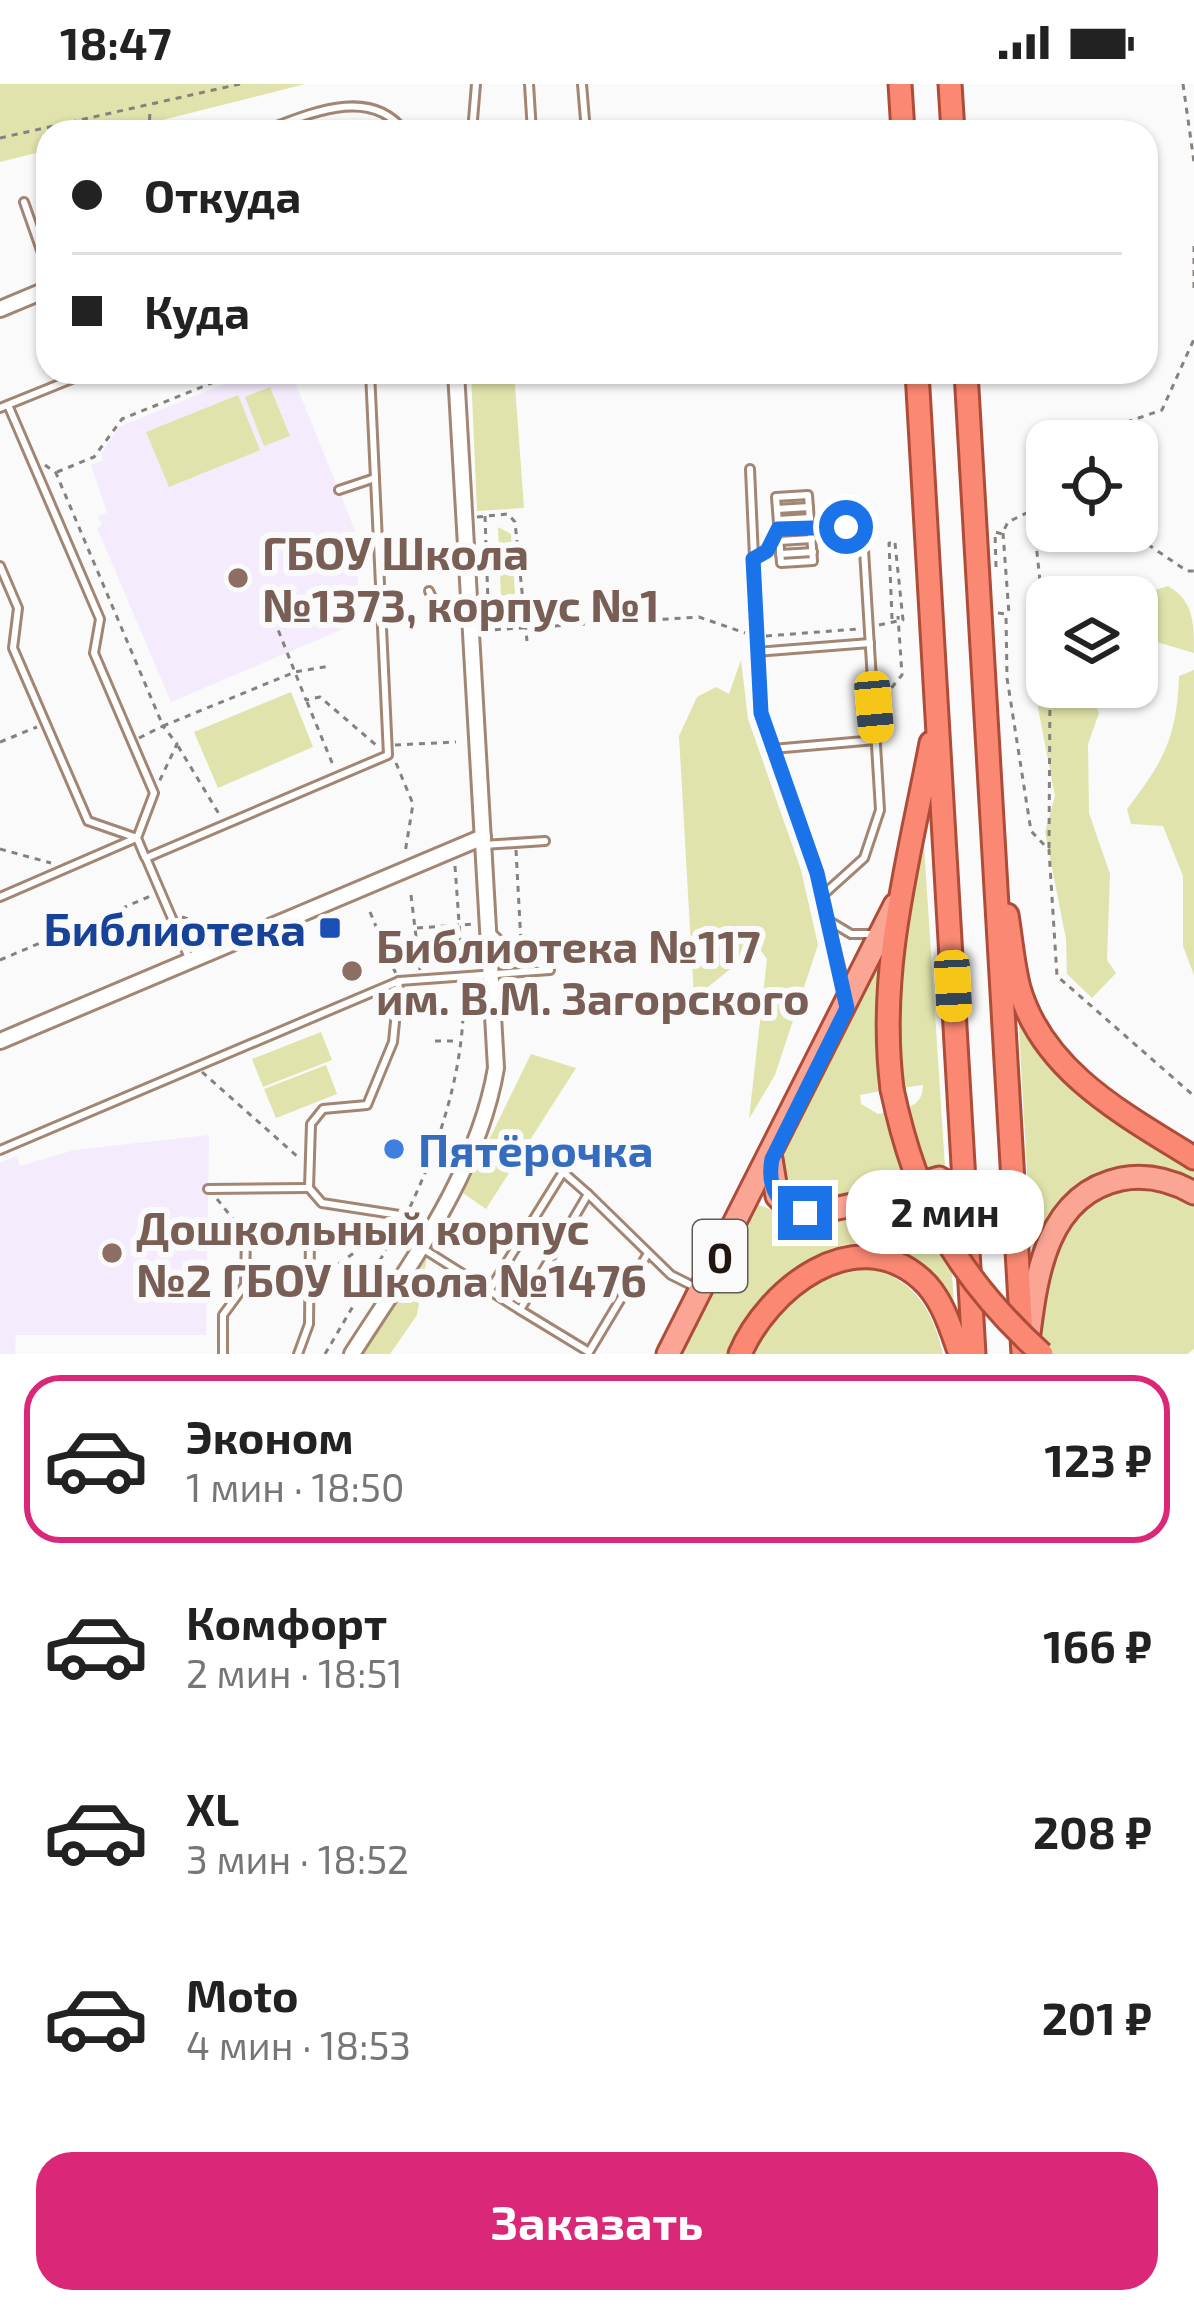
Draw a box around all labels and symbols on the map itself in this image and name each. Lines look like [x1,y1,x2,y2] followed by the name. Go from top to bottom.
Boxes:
[819,500,873,554] route start
[262,525,660,632] place label: ГБОУ Школа №1373, корпус №1
[225,565,251,591] marker: ГБОУ Школа №1373, корпус №1
[853,670,895,744] car
[44,901,306,955] place label: Библиотека
[317,915,343,941] marker: Библиотека
[376,918,810,1025] place label: Библиотека №117 им. В.М. Загорского
[933,949,973,1023] car
[339,958,365,984] marker: Библиотека №117 им. В.М. Загорского
[418,1122,654,1177] place label: Пятёрочка
[381,1136,407,1162] marker: Пятёрочка
[847,1171,1045,1255] callout: 2 мин
[778,1186,832,1240] route end
[136,1200,647,1306] place label: Дошкольный корпус №2 ГБОУ Школа №1476
[693,1220,747,1292] road number: 0
[99,1240,125,1266] marker: Дошкольный корпус №2 ГБОУ Школа №1476

